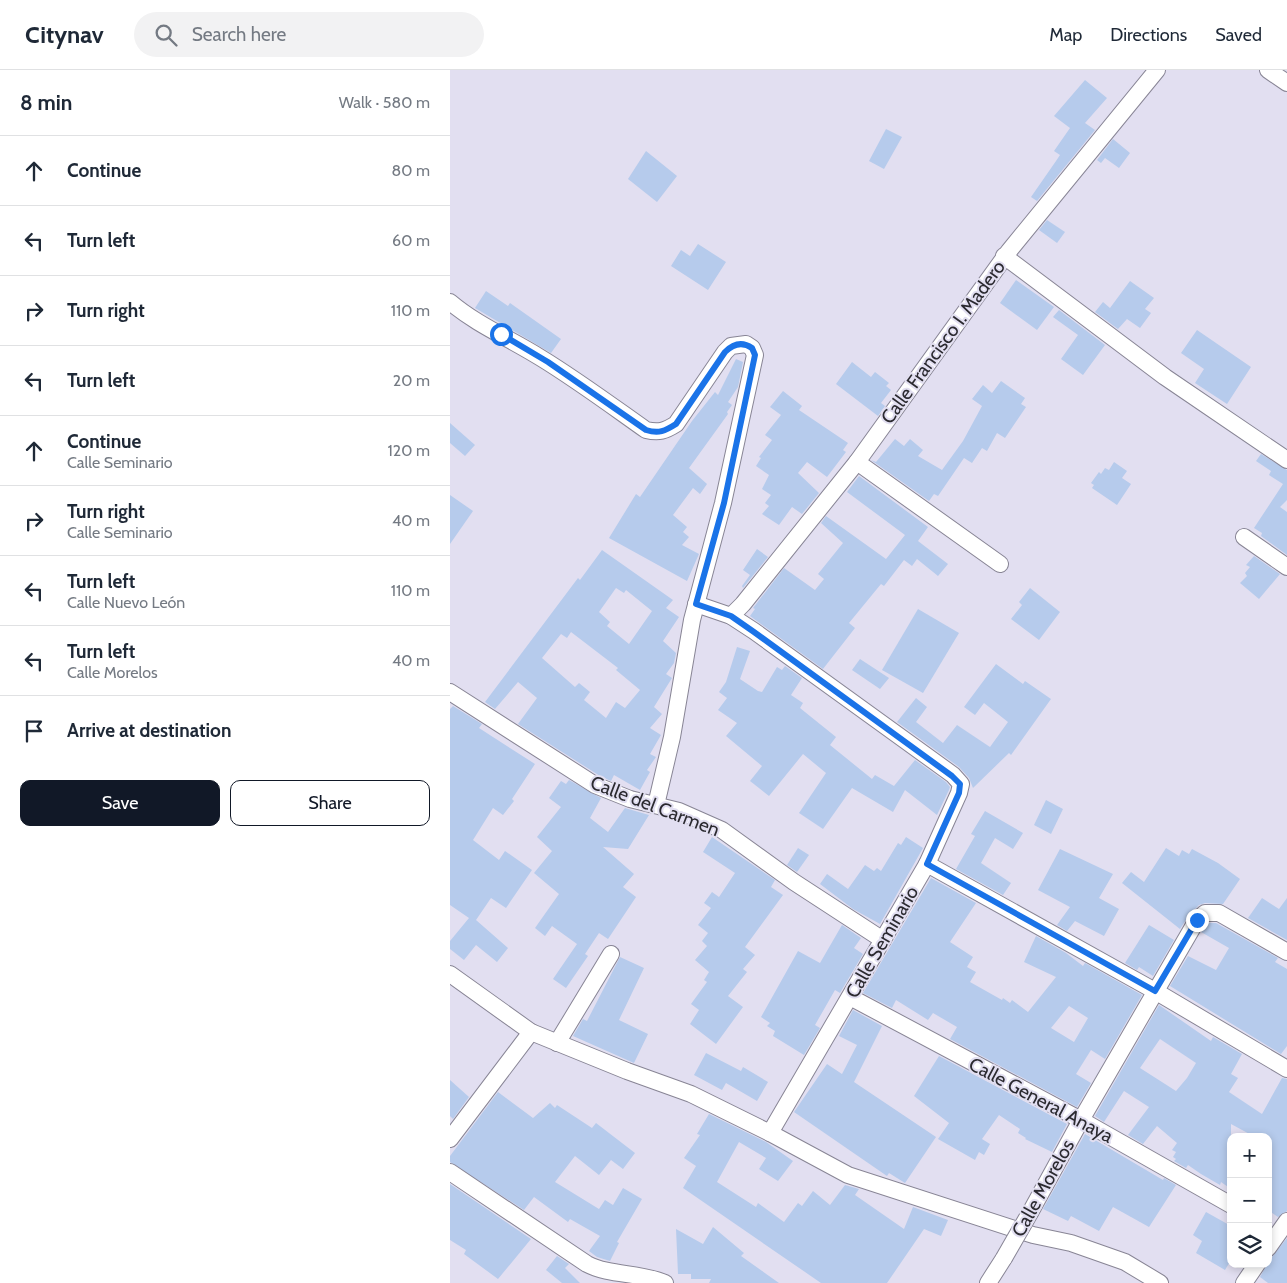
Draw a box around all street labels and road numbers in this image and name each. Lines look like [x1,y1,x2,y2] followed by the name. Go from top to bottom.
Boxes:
[876,256,1010,428] street label: Calle Francisco I. Madero
[587,771,723,841] street label: Calle del Carmen
[841,882,923,1002] street label: Calle Seminario
[965,1052,1117,1148] street label: Calle General Anaya
[1007,1135,1079,1241] street label: Calle Morelos

